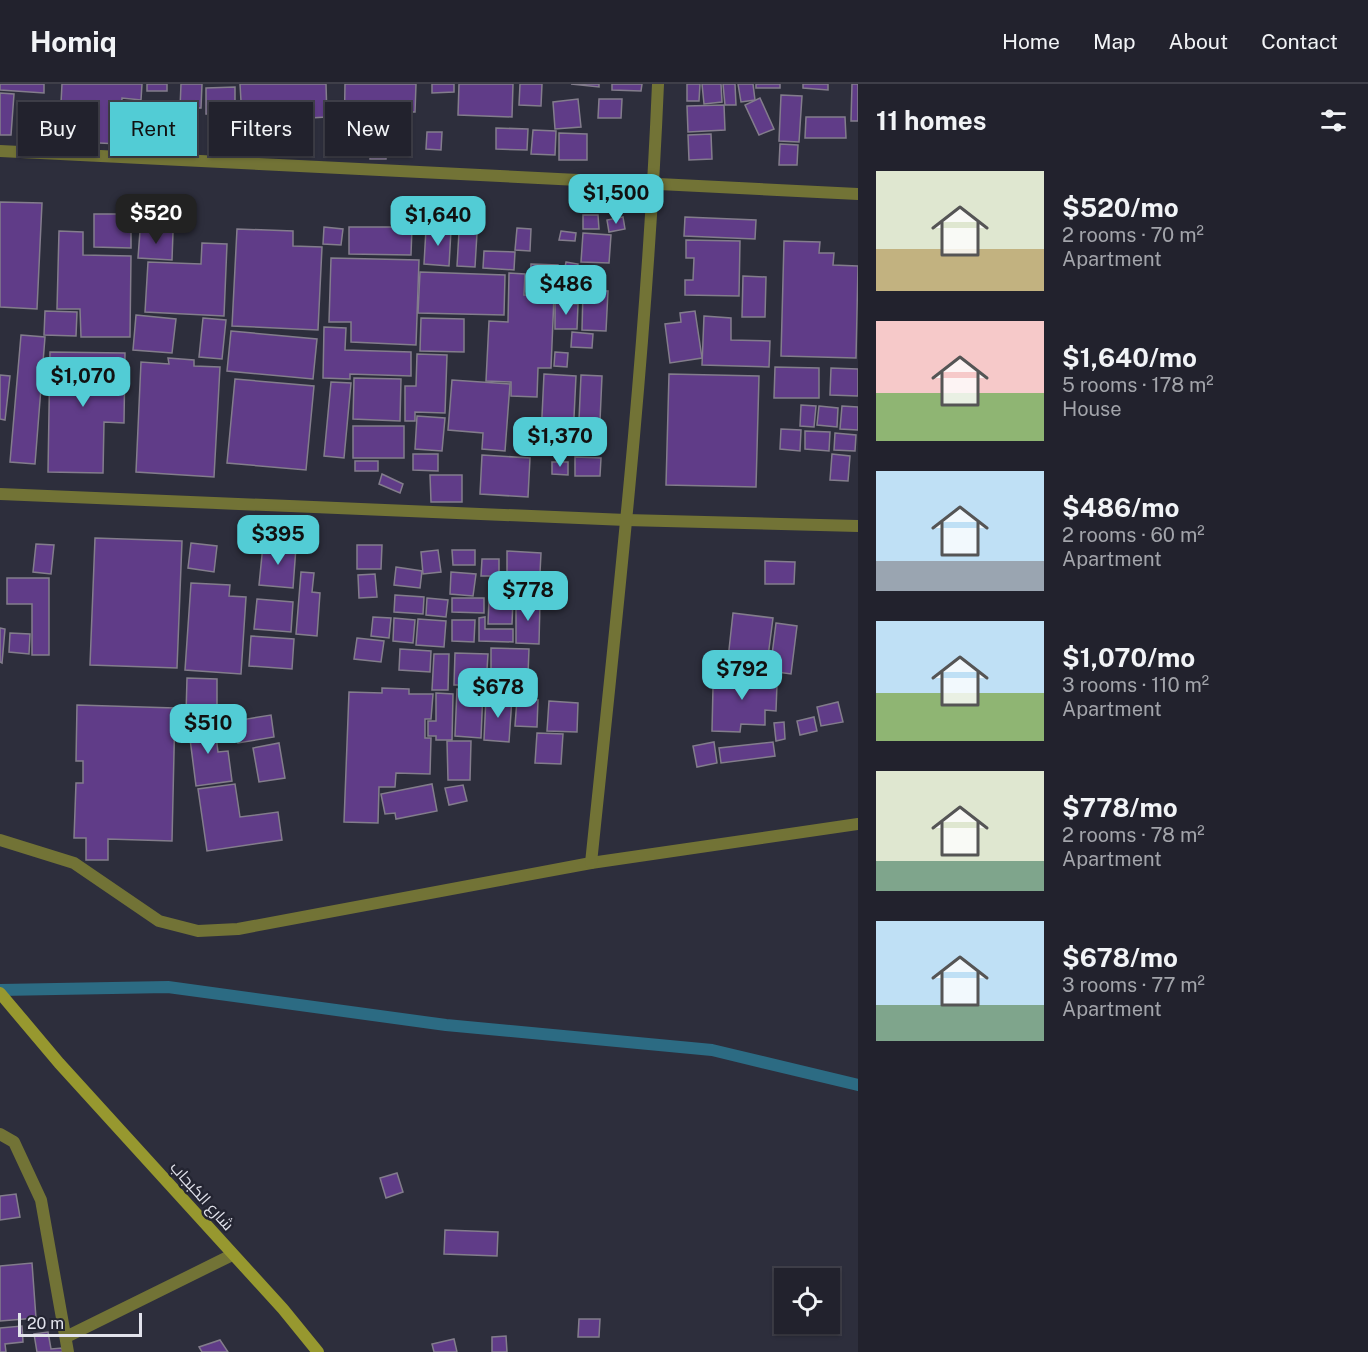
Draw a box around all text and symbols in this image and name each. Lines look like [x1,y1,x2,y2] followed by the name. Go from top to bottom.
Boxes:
[30,25,117,58] text: Homiq
[1002,29,1060,54] text: Home
[1093,29,1136,54] text: Map
[1169,29,1228,54] text: About
[1261,29,1338,54] text: Contact
[18,102,98,156] chip: Buy
[110,102,197,156] chip: Rent
[209,102,313,156] chip: Filters
[325,102,411,156] chip: New
[1317,104,1350,137] icon: filters
[876,105,986,136] text: 11 homes
[567,174,665,225] pin: $1,500
[583,181,649,205] text: $1,500
[1062,192,1179,223] text: $520/mo
[120,194,192,245] pin: $520
[924,195,996,267] icon: home
[389,196,487,247] pin: $1,640
[130,201,182,225] text: $520
[405,203,471,227] text: $1,640
[1062,223,1204,247] text: 2 rooms · 70 m²
[1062,247,1162,271] text: Apartment
[530,265,602,316] pin: $486
[539,272,593,296] text: $486
[1062,342,1197,373] text: $1,640/mo
[924,345,996,417] icon: home
[34,357,132,408] pin: $1,070
[50,364,116,388] text: $1,070
[1062,373,1214,397] text: 5 rooms · 178 m²
[1062,397,1122,421] text: House
[511,417,609,468] pin: $1,370
[527,424,593,448] text: $1,370
[1062,492,1179,523] text: $486/mo
[924,495,996,567] icon: home
[242,515,314,566] pin: $395
[251,522,305,546] text: $395
[1062,523,1205,547] text: 2 rooms · 60 m²
[1062,547,1162,571] text: Apartment
[492,571,564,622] pin: $778
[502,578,554,602] text: $778
[1062,642,1195,673] text: $1,070/mo
[924,645,996,717] icon: home
[706,650,778,701] pin: $792
[716,657,768,681] text: $792
[462,668,534,719] pin: $678
[1062,673,1209,697] text: 3 rooms · 110 m²
[472,675,524,699] text: $678
[1062,697,1162,721] text: Apartment
[172,704,244,755] pin: $510
[184,711,232,735] text: $510
[1062,792,1178,823] text: $778/mo
[924,795,996,867] icon: home
[1062,823,1205,847] text: 2 rooms · 78 m²
[1062,847,1162,871] text: Apartment
[1062,942,1178,973] text: $678/mo
[924,945,996,1017] icon: home
[1062,973,1205,997] text: 3 rooms · 77 m²
[1062,997,1162,1021] text: Apartment
[165,1158,238,1236] street label: شارع الكبجاب
[774,1268,840,1334] map controls
[774,1268,840,1334] button: locate
[18,1310,142,1338] scale bar
[27,1314,64,1333] text: 20 m

